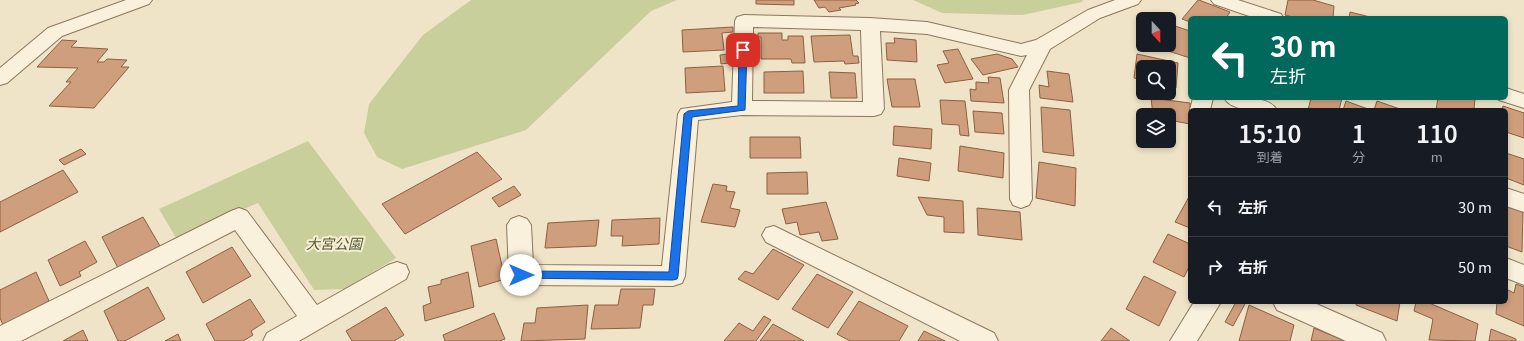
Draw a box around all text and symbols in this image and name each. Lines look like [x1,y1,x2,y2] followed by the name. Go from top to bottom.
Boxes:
[1136,12,1176,52] north arrow
[1136,12,1176,148] map controls
[1270,25,1336,65] text: 30 m
[1204,32,1256,84] icon: left
[726,33,760,67] pin
[732,39,754,61] icon: arrive
[1136,60,1176,100] button: search
[1270,62,1306,88] text: 左折
[1136,108,1176,148] button: layers
[1238,115,1301,150] text: 15:10
[1352,115,1366,150] text: 1
[1416,115,1458,150] text: 110
[1257,147,1283,166] text: 到着
[1352,147,1365,166] text: 分
[1431,147,1443,166] text: m
[1204,196,1226,218] icon: left
[1238,196,1268,217] text: 左折
[1458,196,1492,217] text: 30 m
[306,233,364,253] park label: 大宮公園
[500,254,542,296] position arrow
[1204,256,1226,278] icon: right
[1238,256,1268,277] text: 右折
[1458,256,1492,277] text: 50 m

